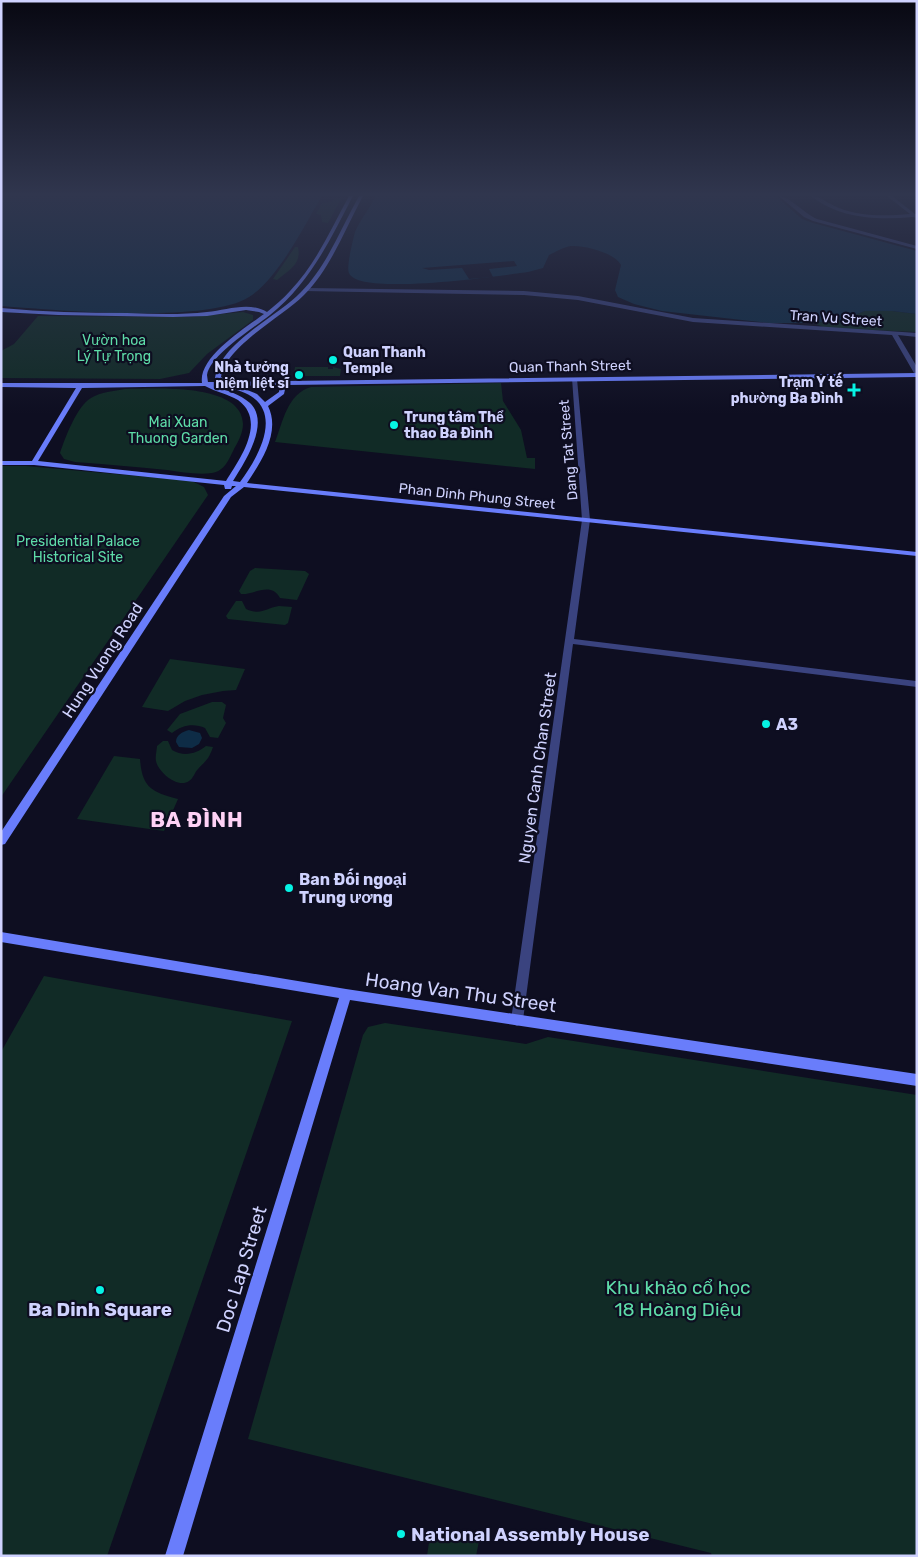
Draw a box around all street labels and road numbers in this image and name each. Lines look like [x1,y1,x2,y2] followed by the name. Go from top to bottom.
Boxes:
[789,307,883,330] street label: Tran Vu Street
[509,357,632,376] street label: Quan Thanh Street
[556,398,581,501] street label: Dang Tat Street
[398,480,557,513] street label: Phan Dinh Phung Street
[58,599,147,721] street label: Hung Vuong Road
[515,671,560,865] street label: Nguyen Canh Chan Street
[364,968,559,1017] street label: Hoang Van Thu Street
[211,1202,272,1335] street label: Doc Lap Street

